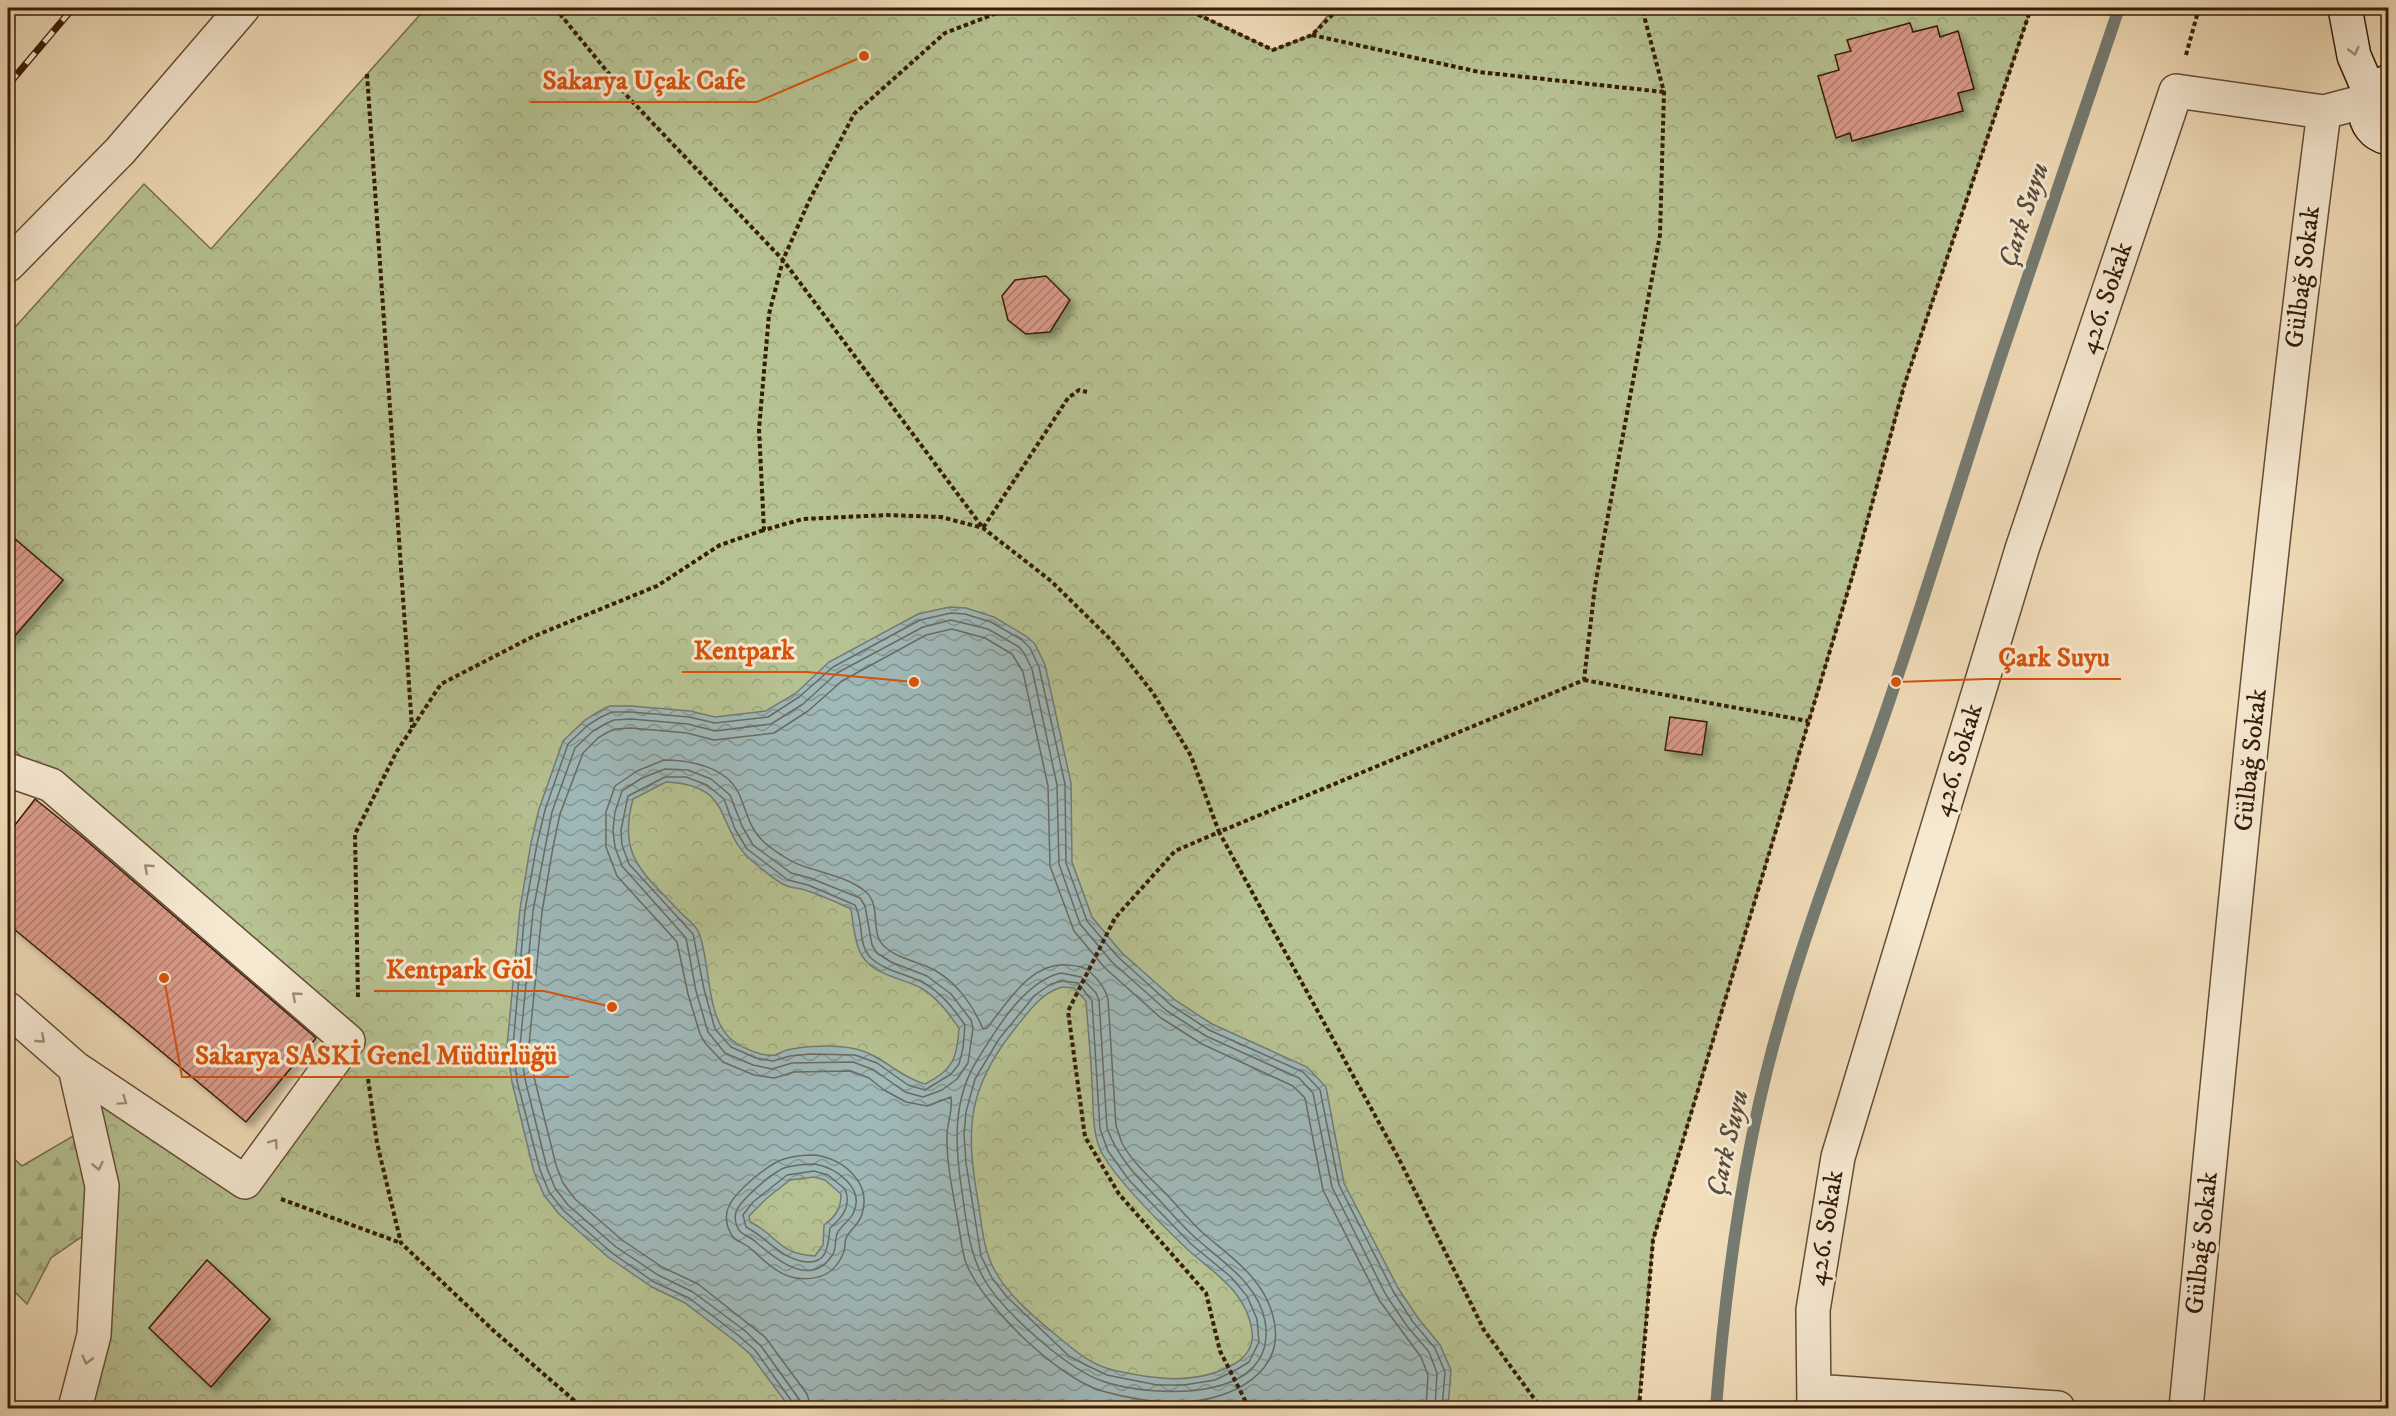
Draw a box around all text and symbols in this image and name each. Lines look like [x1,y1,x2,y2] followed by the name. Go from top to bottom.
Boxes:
[2346,46,2359,56] one-way arrow
[530,57,757,102] callout: Sakarya Uçak Cafe
[543,64,745,98] text: Sakarya Uçak Cafe
[1991,158,2057,272] water label: Çark Suyu
[2278,204,2328,350] street label: Gülbağ Sokak
[2072,238,2141,358] street label: 426. Sokak
[682,627,807,672] callout: Kentpark
[694,634,795,668] text: Kentpark
[1986,634,2121,679] callout: Çark Suyu
[1998,641,2110,675] text: Çark Suyu
[2227,687,2275,833] street label: Gülbağ Sokak
[1925,700,1991,820] street label: 426. Sokak
[144,865,155,876] one-way arrow
[374,946,544,991] callout: Kentpark Göl
[386,953,533,987] text: Kentpark Göl
[292,992,303,1003] one-way arrow
[34,1032,45,1043] one-way arrow
[182,1032,569,1077] callout: Sakarya SASKİ Genel Müdürlüğü
[195,1039,557,1073] text: Sakarya SASKİ Genel Müdürlüğü
[1699,1086,1757,1200] water label: Çark Suyu
[117,1094,128,1105] one-way arrow
[267,1138,278,1149] one-way arrow
[90,1161,103,1171] one-way arrow
[1801,1168,1851,1288] street label: 426. Sokak
[2178,1170,2226,1316] street label: Gülbağ Sokak
[82,1354,95,1364] one-way arrow

